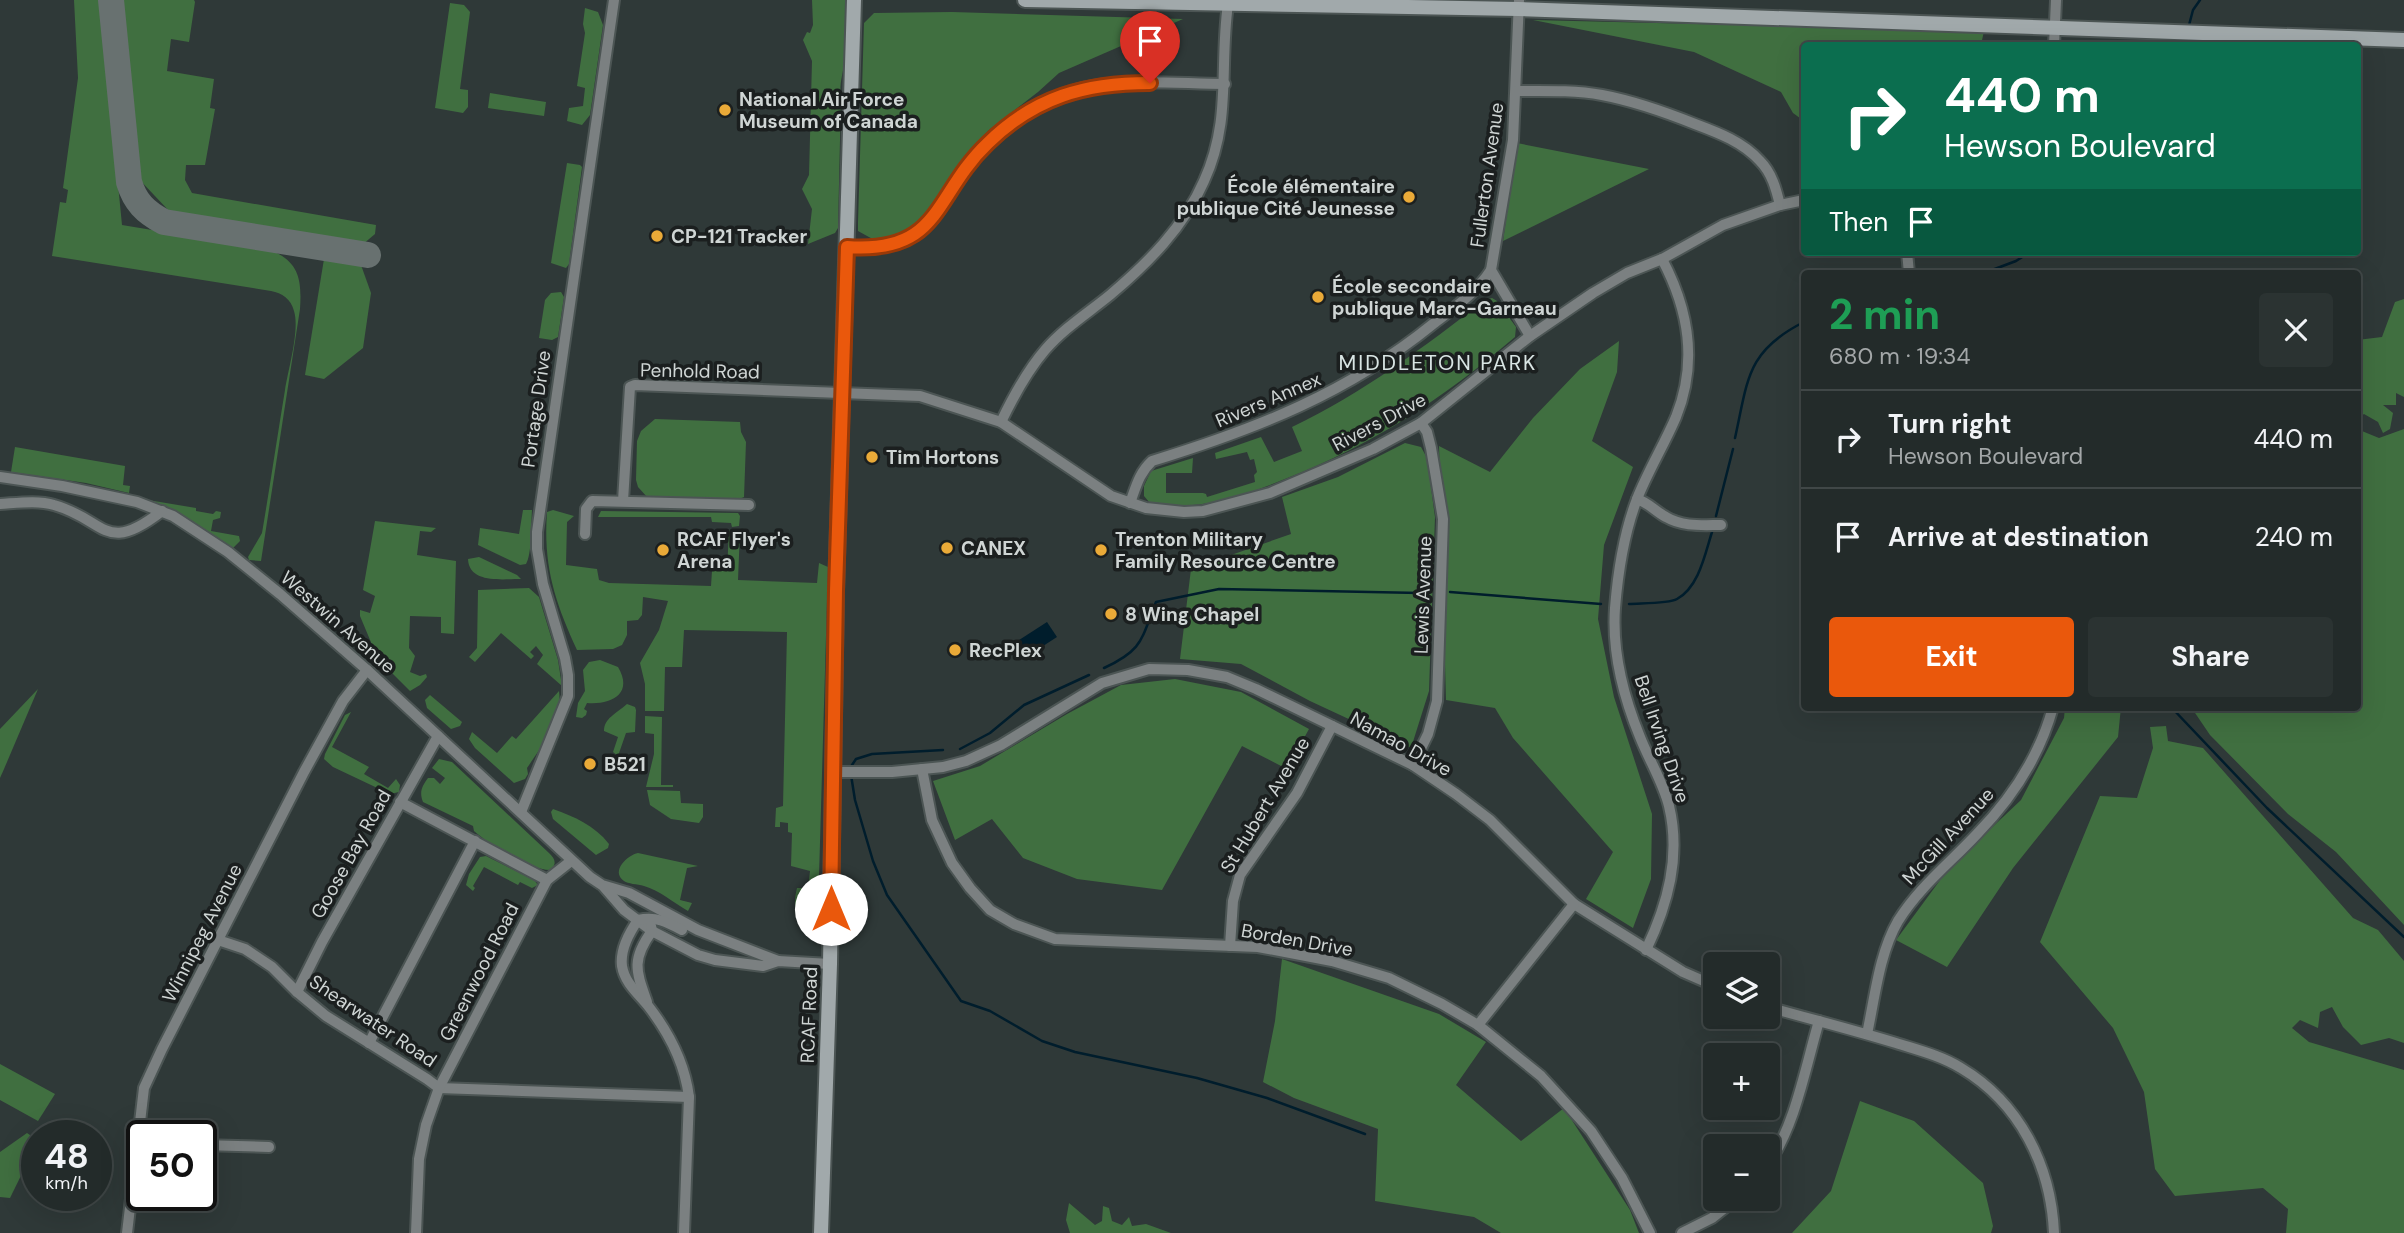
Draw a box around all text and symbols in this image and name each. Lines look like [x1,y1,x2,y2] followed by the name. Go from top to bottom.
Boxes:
[1120,11,1180,83] pin
[1131,22,1169,60] icon: arrive
[1944,63,2100,127] text: 440 m
[1829,70,1920,161] icon: right
[739,87,918,134] place label: National Air Force Museum of Canada
[1464,101,1510,249] street label: Fullerton Avenue
[717,102,733,118] marker: National Air Force Museum of Canada
[1944,125,2216,167] text: Hewson Boulevard
[1177,174,1395,221] place label: École élémentaire publique Cité Jeunesse
[1401,189,1417,205] marker: École élémentaire publique Cité Jeunesse
[1902,203,1940,241] icon: arrive
[1829,205,1888,239] text: Then
[671,224,807,249] place label: CP-121 Tracker
[649,228,665,244] marker: CP-121 Tracker
[1332,274,1557,321] place label: École secondaire publique Marc-Garneau
[1829,287,1940,342] text: 2 min
[1310,289,1326,305] marker: École secondaire publique Marc-Garneau
[2259,293,2333,367] button: close
[1829,341,1970,371] text: 680 m · 19:34
[515,349,557,469] street label: Portage Drive
[1339,349,1537,377] district label: MIDDLETON PARK
[640,357,760,385] street label: Penhold Road
[1212,366,1325,433] street label: Rivers Annex
[1328,387,1430,457] street label: Rivers Drive
[1888,407,2012,441] text: Turn right
[1829,420,1867,458] icon: right
[2254,422,2333,456] text: 440 m
[1888,441,2083,471] text: Hewson Boulevard
[886,445,999,470] place label: Tim Hortons
[864,449,880,465] marker: Tim Hortons
[1829,518,1867,556] icon: arrive
[1888,520,2149,554] text: Arrive at destination
[2255,520,2333,554] text: 240 m
[677,527,791,574] place label: RCAF Flyer's Arena
[1115,527,1336,574] place label: Trenton Military Family Resource Centre
[1408,535,1438,655] street label: Lewis Avenue
[961,536,1026,561] place label: CANEX
[939,540,955,556] marker: CANEX
[655,542,671,558] marker: RCAF Flyer's Arena
[1093,542,1109,558] marker: Trenton Military Family Resource Centre
[275,565,401,679] street label: Westwin Avenue
[1125,602,1259,627] place label: 8 Wing Chapel
[1103,606,1119,622] marker: 8 Wing Chapel
[1829,617,2074,697] button: Exit
[2088,617,2333,697] button: Share
[969,638,1042,663] place label: RecPlex
[947,642,963,658] marker: RecPlex
[1628,672,1696,806] street label: Bell Irving Drive
[1346,706,1456,782] street label: Namao Drive
[1215,732,1315,878] street label: St Hubert Avenue
[604,752,646,777] place label: B521
[582,756,598,772] marker: B521
[1897,782,1999,890] street label: McGill Avenue
[305,785,397,923] street label: Goose Bay Road
[156,860,248,1006] street label: Winnipeg Avenue
[794,872,868,946] position arrow
[433,899,525,1045] street label: Greenwood Road
[1239,918,1355,962] street label: Borden Drive
[1703,952,1780,1211] map controls
[1703,952,1780,1029] button: layers
[795,966,823,1064] street label: RCAF Road
[304,969,442,1073] street label: Shearwater Road
[1703,1043,1780,1120] button: +
[126,1120,217,1211] speed limit sign: 50
[44,1133,89,1179] text: 48
[1703,1134,1780,1211] button: −
[45,1171,88,1195] text: km/h

